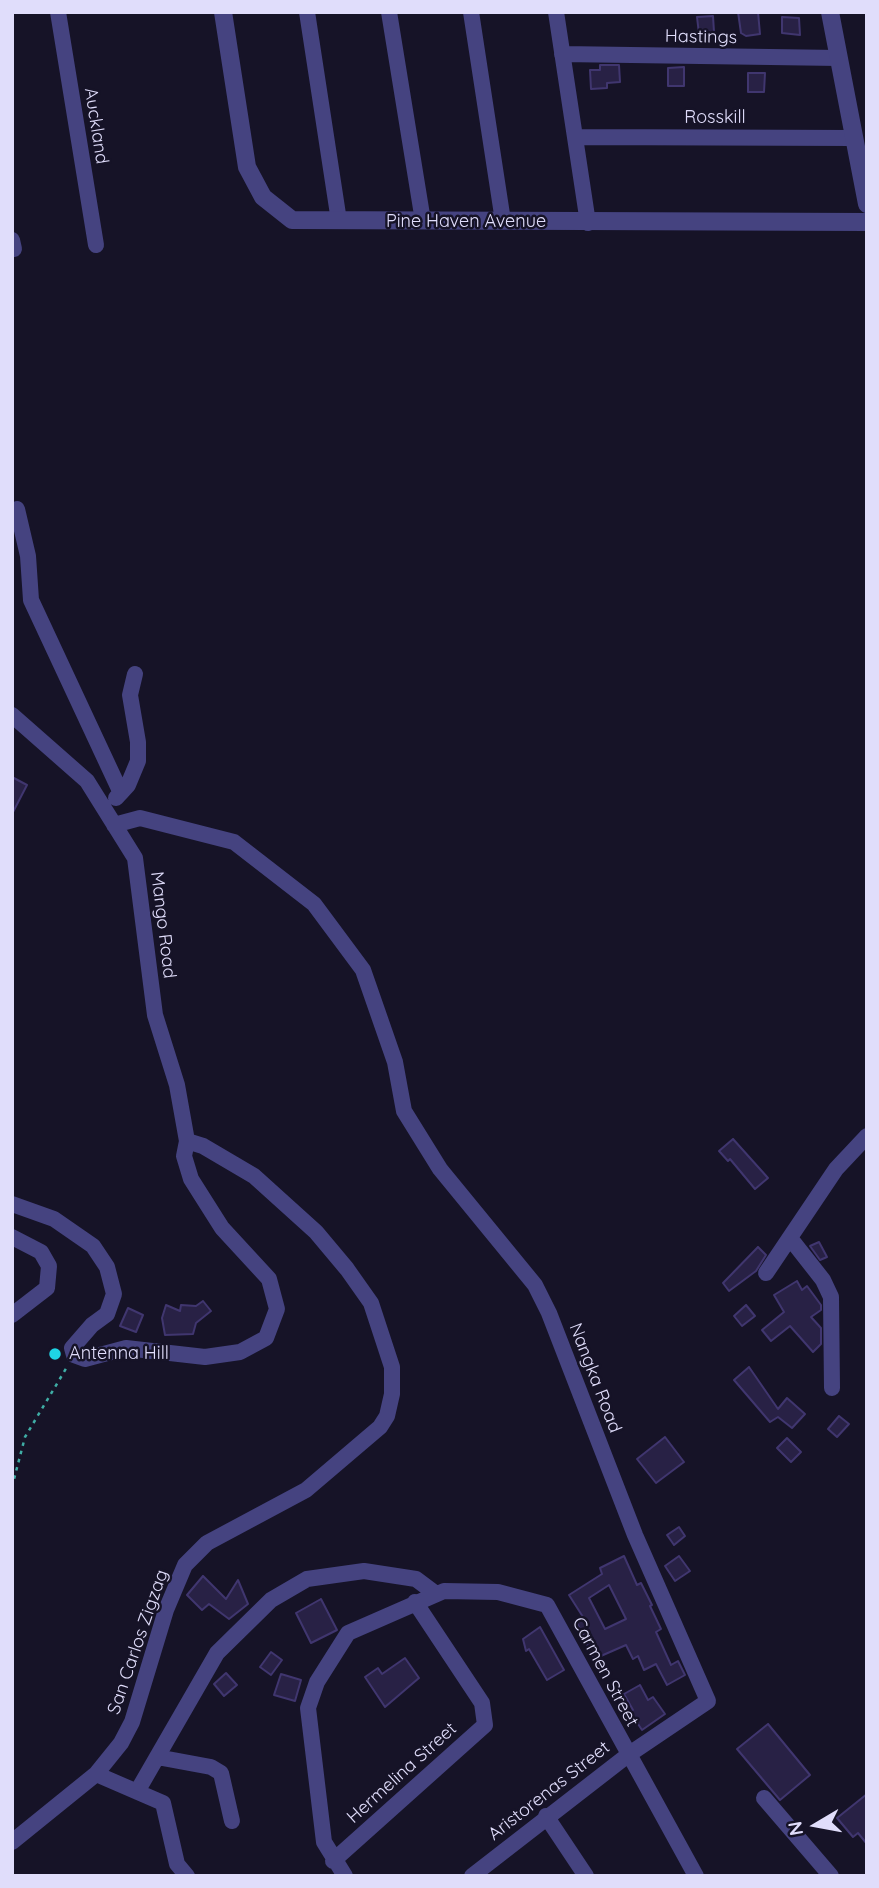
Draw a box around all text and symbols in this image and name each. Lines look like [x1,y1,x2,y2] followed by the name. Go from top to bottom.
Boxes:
[665,26,737,48] street label: Hastings
[79,86,113,166] street label: Auckland
[684,107,746,129] street label: Rosskill
[386,211,546,233] street label: Pine Haven Avenue
[146,870,180,980] street label: Mango Road
[564,1320,626,1436] street label: Nangka Road
[69,1343,169,1365] place label: Antenna Hill
[47,1346,63,1362] marker: Antenna Hill
[103,1567,173,1717] street label: San Carlos Zigzag
[567,1614,643,1730] street label: Carmen Street
[343,1718,461,1828] street label: Hermelina Street
[484,1737,614,1845] street label: Aristorenas Street
[781,1790,851,1860] north arrow
[782,1820,808,1838] text: N

